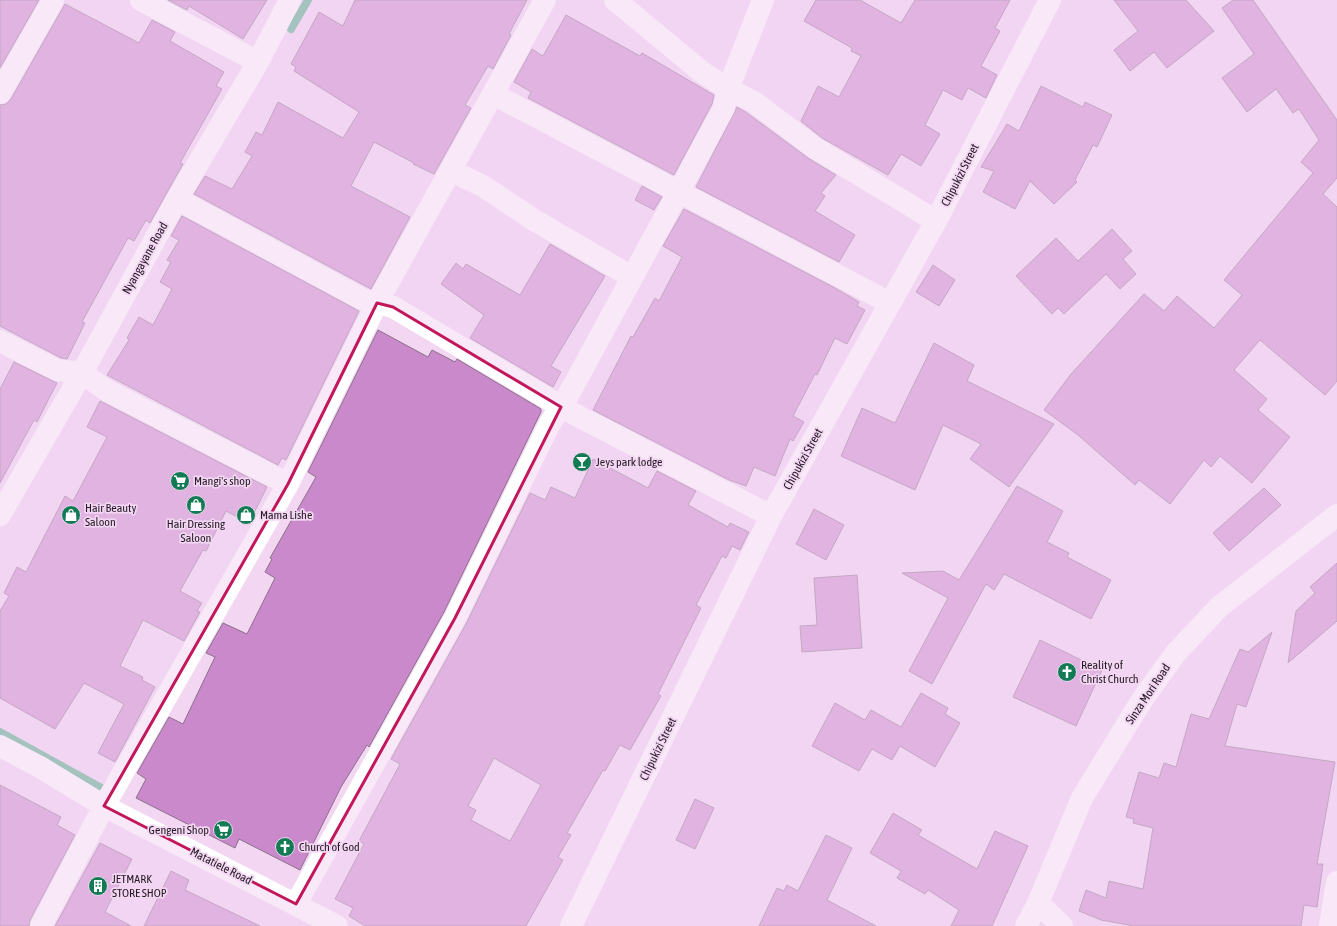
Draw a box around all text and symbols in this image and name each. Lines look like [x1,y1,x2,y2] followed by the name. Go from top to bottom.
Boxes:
[938,141,982,209] street label: Chipukizi Street
[119,220,171,296] street label: Nyangayane Road
[780,425,826,492] street label: Chipukizi Street
[571,451,593,473] bar icon: Jeys park lodge
[596,455,662,469] place label: Jeys park lodge
[169,470,191,492] supermarket icon: Mangi's shop
[194,474,251,488] place label: Mangi's shop
[185,494,207,516] shop icon: Hair Dressing Saloon
[85,501,136,529] place label: Hair Beauty Saloon
[60,504,82,526] shop icon: Hair Beauty Saloon
[235,504,257,526] shop icon: Mama Lishe
[260,508,312,522] place label: Mama Lishe
[167,517,226,545] place label: Hair Dressing Saloon
[1081,658,1139,686] place label: Reality of Christ Church
[1056,661,1078,683] church icon: Reality of Christ Church
[1123,661,1173,727] street label: Sinza Mori Road
[637,715,679,783] street label: Chipukizi Street
[212,819,234,841] supermarket icon: Gengeni Shop
[149,823,209,837] place label: Gengeni Shop
[274,836,296,858] church icon: Church of God
[299,840,360,854] place label: Church of God
[188,844,254,888] street label: Matatiele Road
[112,872,167,900] place label: JETMARK STORE SHOP
[87,875,109,897] building icon: JETMARK STORE SHOP

